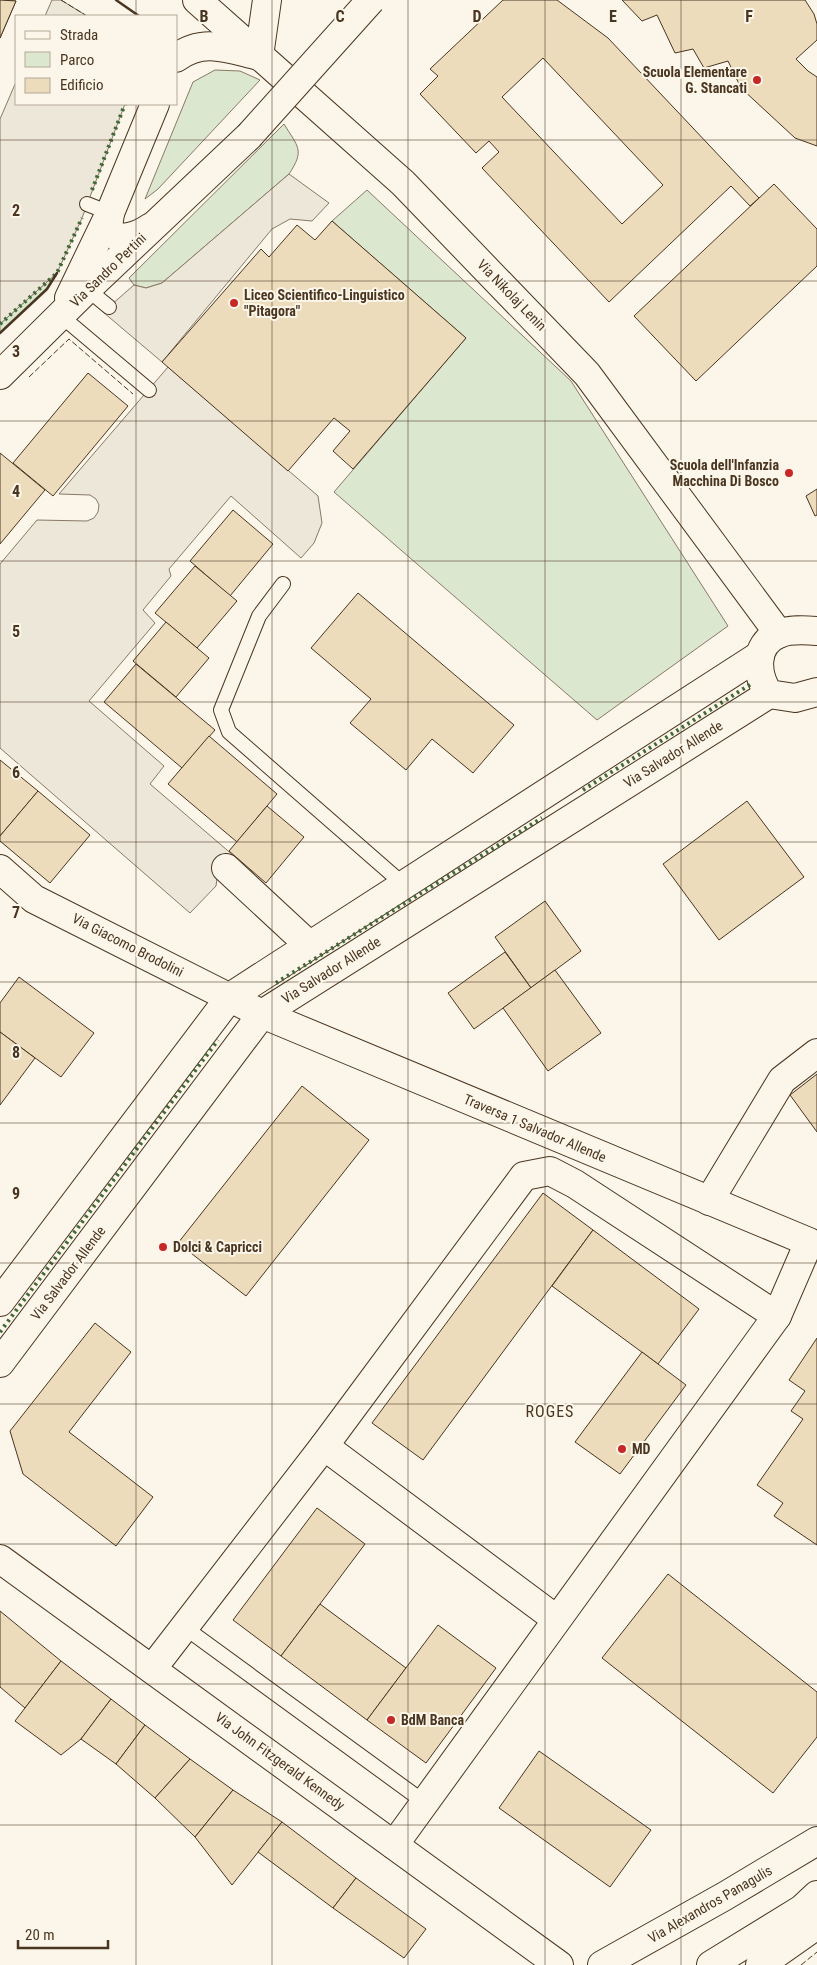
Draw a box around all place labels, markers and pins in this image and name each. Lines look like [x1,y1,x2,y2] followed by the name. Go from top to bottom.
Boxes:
[643,64,747,96] place label: Scuola Elementare G. Stancati
[751,74,763,86] marker: Scuola Elementare G. Stancati
[244,287,405,319] place label: Liceo Scientifico-Linguistico "Pitagora"
[228,297,240,309] marker: Liceo Scientifico-Linguistico "Pitagora"
[670,457,779,489] place label: Scuola dell'Infanzia Macchina Di Bosco
[783,467,795,479] marker: Scuola dell'Infanzia Macchina Di Bosco
[173,1239,262,1255] place label: Dolci & Capricci
[157,1241,169,1253] marker: Dolci & Capricci
[632,1441,651,1457] place label: MD
[616,1443,628,1455] marker: MD
[401,1712,464,1728] place label: BdM Banca
[385,1714,397,1726] marker: BdM Banca

